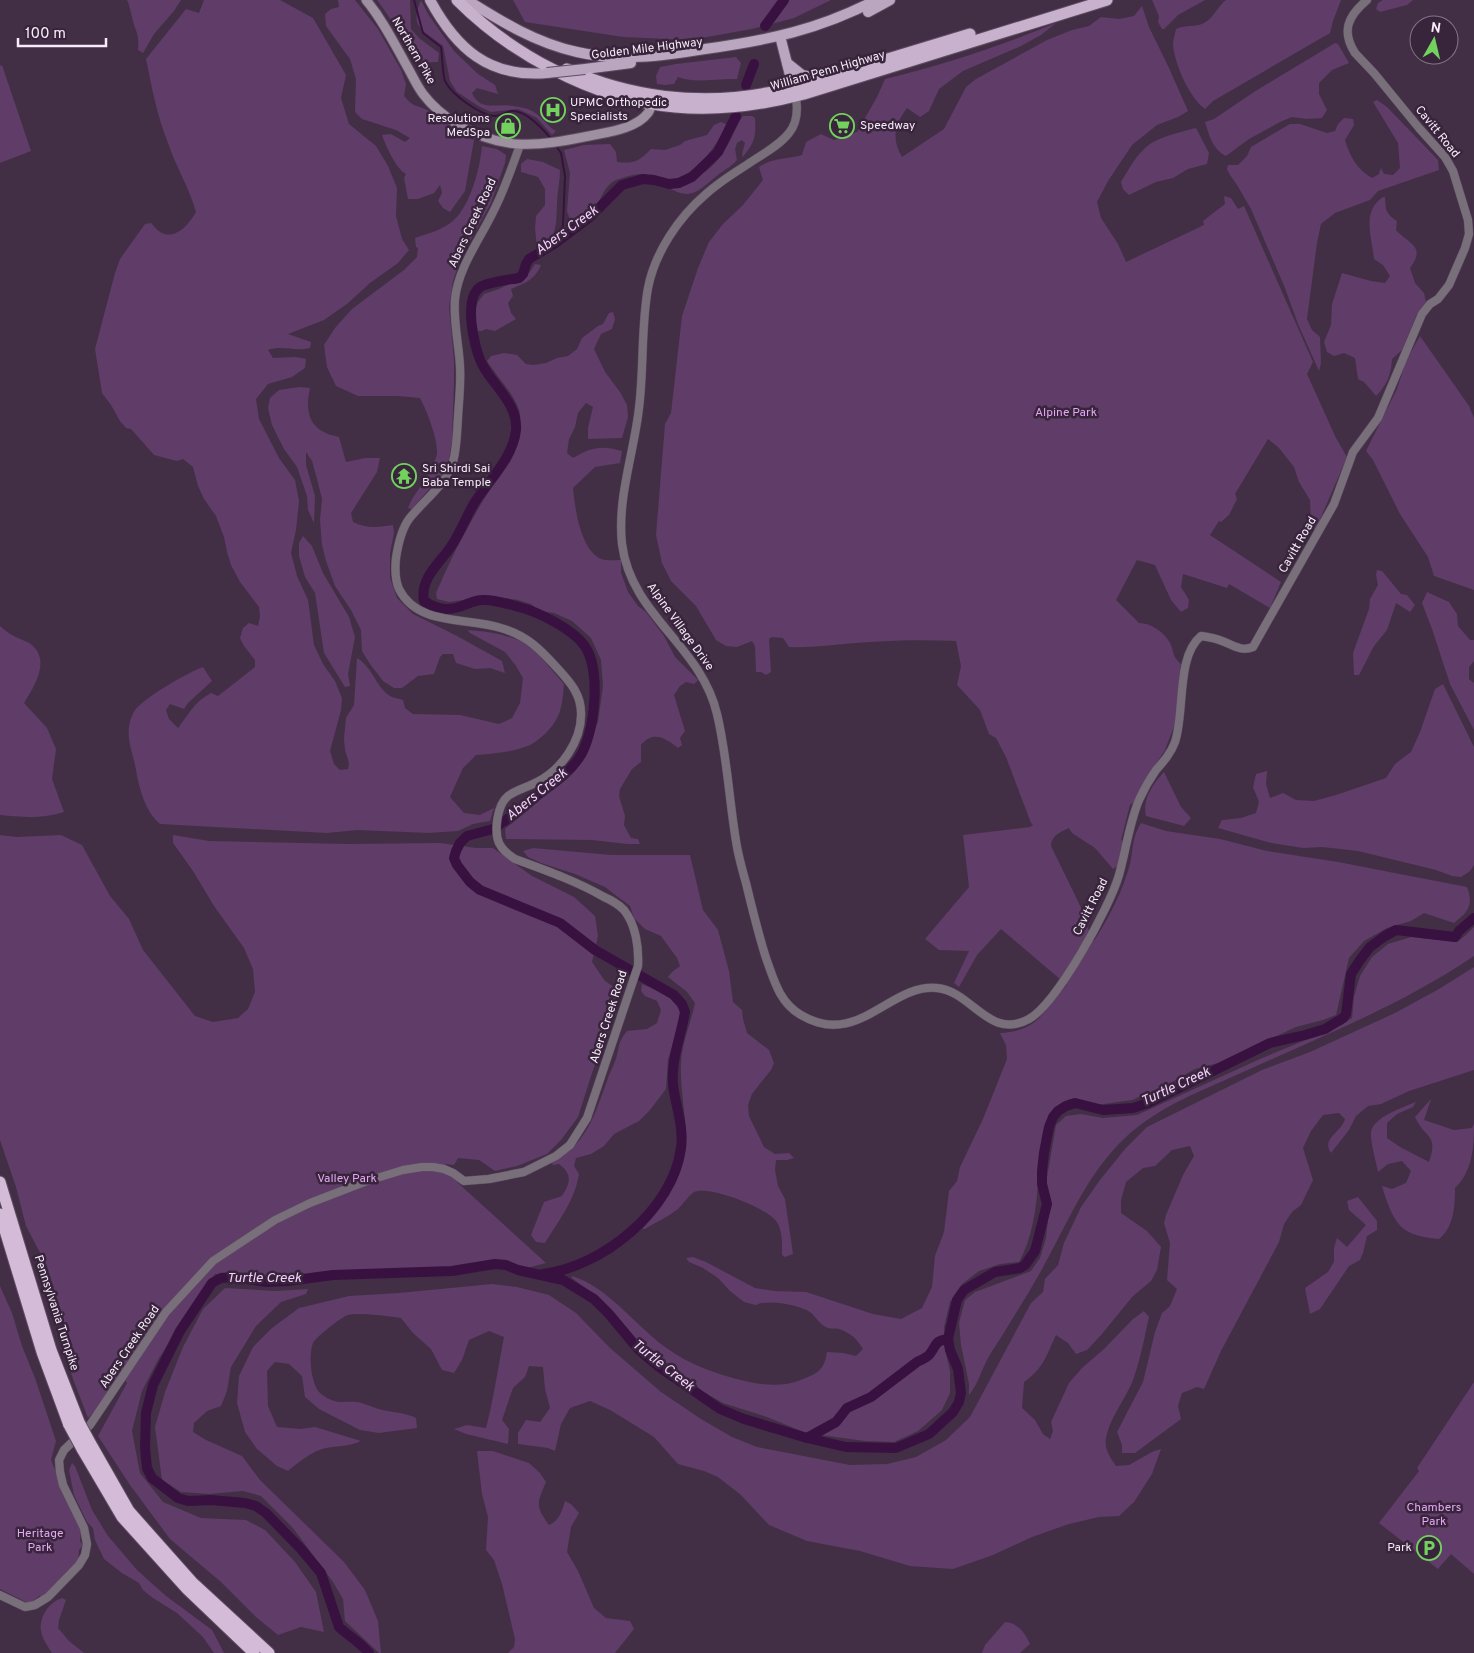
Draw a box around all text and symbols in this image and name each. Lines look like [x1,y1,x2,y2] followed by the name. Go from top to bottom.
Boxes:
[387,14,439,88] street label: Northern Pike
[18,15,105,47] scale bar
[1409,15,1459,65] north arrow
[1429,19,1442,38] text: N
[25,25,66,44] text: 100 m
[590,34,704,64] street label: Golden Mile Highway
[769,47,887,95] street label: William Penn Highway
[570,95,667,125] place label: UPMC Orthopedic Specialists
[540,97,566,123] hospital icon: UPMC Orthopedic Specialists
[1411,103,1463,161] street label: Cavitt Road
[428,111,490,141] place label: Resolutions MedSpa
[495,113,521,139] shop icon: Resolutions MedSpa
[829,113,855,139] supermarket icon: Speedway
[860,118,915,134] place label: Speedway
[445,176,501,270] street label: Abers Creek Road
[532,202,603,260] water label: Abers Creek
[1035,405,1097,421] park label: Alpine Park
[422,461,491,491] place label: Sri Shirdi Sai Baba Temple
[391,463,417,489] temple icon: Sri Shirdi Sai Baba Temple
[1275,514,1321,576] street label: Cavitt Road
[643,580,717,674] street label: Alpine Village Drive
[503,765,572,825] water label: Abers Creek
[1070,875,1112,939] street label: Cavitt Road
[586,968,632,1066] street label: Abers Creek Road
[1139,1063,1214,1110] water label: Turtle Creek
[317,1171,377,1187] park label: Valley Park
[30,1253,82,1373] street label: Pennsylvania Turnpike
[227,1270,302,1287] water label: Turtle Creek
[96,1302,164,1392] street label: Abers Creek Road
[628,1336,698,1396] water label: Turtle Creek
[1407,1500,1461,1530] park label: Chambers Park
[17,1526,63,1556] park label: Heritage Park
[1416,1535,1442,1561] parking icon: Park
[1387,1540,1412,1556] place label: Park

